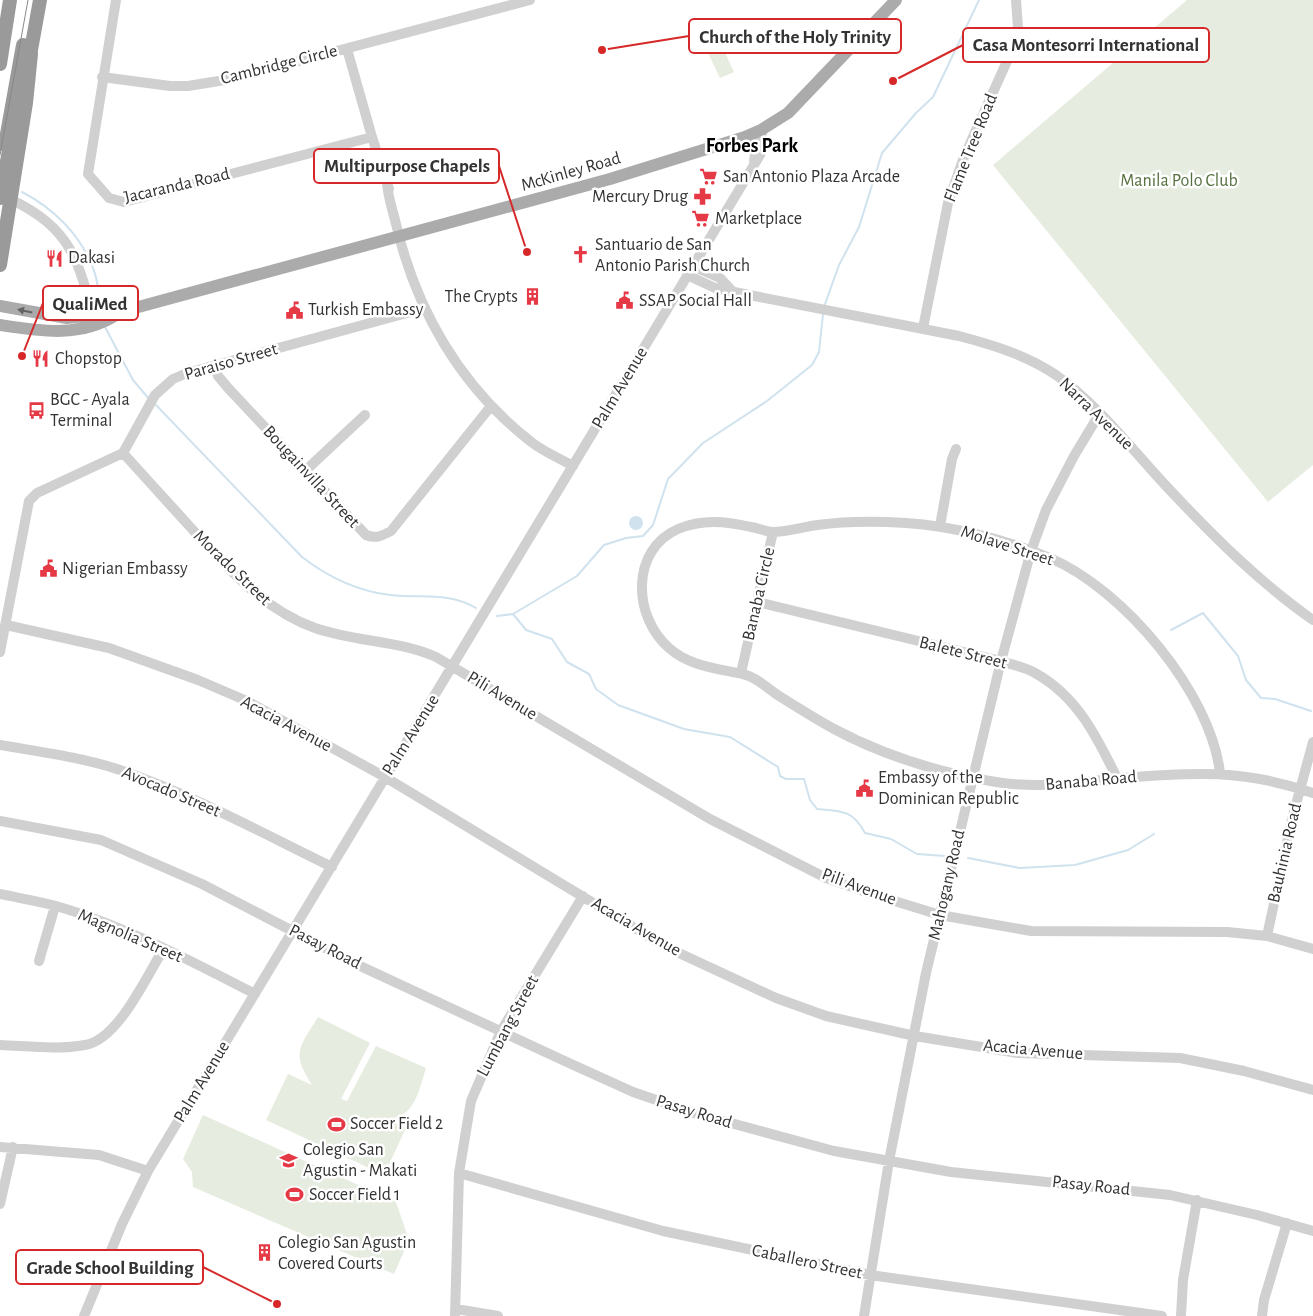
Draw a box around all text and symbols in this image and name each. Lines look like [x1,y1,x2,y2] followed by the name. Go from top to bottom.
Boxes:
[689,19,901,53] callout: Church of the Holy Trinity
[699,28,891,47] text: Church of the Holy Trinity
[963,28,1209,62] callout: Casa Montesorri International
[973,36,1199,55] text: Casa Montesorri International
[219,42,339,88] street label: Cambridge Circle
[941,91,1001,205] street label: Flame Tree Road
[706,136,798,156] district label: Forbes Park
[314,149,499,183] callout: Multipurpose Chapels
[519,149,623,195] street label: McKinley Road
[324,157,490,176] text: Multipurpose Chapels
[122,165,232,207] street label: Jacaranda Road
[699,167,719,187] supermarket icon: San Antonio Plaza Arcade
[723,168,900,186] place label: San Antonio Plaza Arcade
[1120,172,1238,190] park label: Manila Polo Club
[692,187,712,207] pharmacy icon: Mercury Drug
[592,188,688,206] place label: Mercury Drug
[691,209,711,229] supermarket icon: Marketplace
[715,210,802,228] place label: Marketplace
[595,236,750,275] place label: Santuario de San Antonio Parish Church
[571,245,591,265] church icon: Santuario de San Antonio Parish Church
[44,248,64,268] restaurant icon: Dakasi
[68,249,115,267] place label: Dakasi
[43,286,138,320] callout: QualiMed
[522,287,542,307] building icon: The Crypts
[444,288,518,306] place label: The Crypts
[615,291,635,311] public building icon: SSAP Social Hall
[639,292,752,310] place label: SSAP Social Hall
[52,295,128,314] text: QualiMed
[284,300,304,320] public building icon: Turkish Embassy
[308,301,424,319] place label: Turkish Embassy
[18,307,33,315] one-way arrow
[182,340,280,384] street label: Paraiso Street
[589,344,651,432] street label: Palm Avenue
[31,349,51,369] restaurant icon: Chopstop
[55,350,122,368] place label: Chopstop
[1055,374,1137,454] street label: Narra Avenue
[50,391,130,430] place label: BGC - Ayala Terminal
[26,400,46,420] bus stop icon: BGC - Ayala Terminal
[259,423,363,532] street label: Bougainvilla Street
[958,523,1056,570] street label: Molave Street
[190,527,274,609] street label: Morado Street
[740,546,778,642] street label: Banaba Circle
[38,559,58,579] public building icon: Nigerian Embassy
[62,560,188,578] place label: Nigerian Embassy
[917,633,1009,673] street label: Balete Street
[464,668,540,724] street label: Pili Avenue
[379,691,443,779] street label: Palm Avenue
[238,693,334,755] street label: Acacia Avenue
[119,763,223,821] street label: Avocado Street
[1045,768,1137,794] street label: Banaba Road
[878,769,1019,808] place label: Embassy of the Dominican Republic
[854,778,874,798] public building icon: Embassy of the Dominican Republic
[1265,801,1305,905] street label: Bauhinia Road
[926,828,968,942] street label: Mahogany Road
[819,865,899,909] street label: Pili Avenue
[588,894,684,960] street label: Acacia Avenue
[75,906,185,966] street label: Magnolia Street
[286,921,364,973] street label: Pasay Road
[474,972,542,1080] street label: Lumbang Street
[982,1037,1084,1063] street label: Acacia Avenue
[171,1038,233,1126] street label: Palm Avenue
[654,1092,734,1132] street label: Pasay Road
[326,1114,346,1134] sports icon: Soccer Field 2
[350,1115,443,1133] place label: Soccer Field 2
[303,1141,417,1180] place label: Colegio San Agustin - Makati
[279,1150,299,1170] school or university icon: Colegio San Agustin - Makati
[1051,1173,1131,1199] street label: Pasay Road
[285,1185,305,1205] sports icon: Soccer Field 1
[309,1186,400,1204] place label: Soccer Field 1
[278,1234,416,1273] place label: Colegio San Agustin Covered Courts
[750,1242,864,1283] street label: Caballero Street
[254,1243,274,1263] building icon: Colegio San Agustin Covered Courts
[16,1250,203,1284] callout: Grade School Building
[27,1259,194,1278] text: Grade School Building

